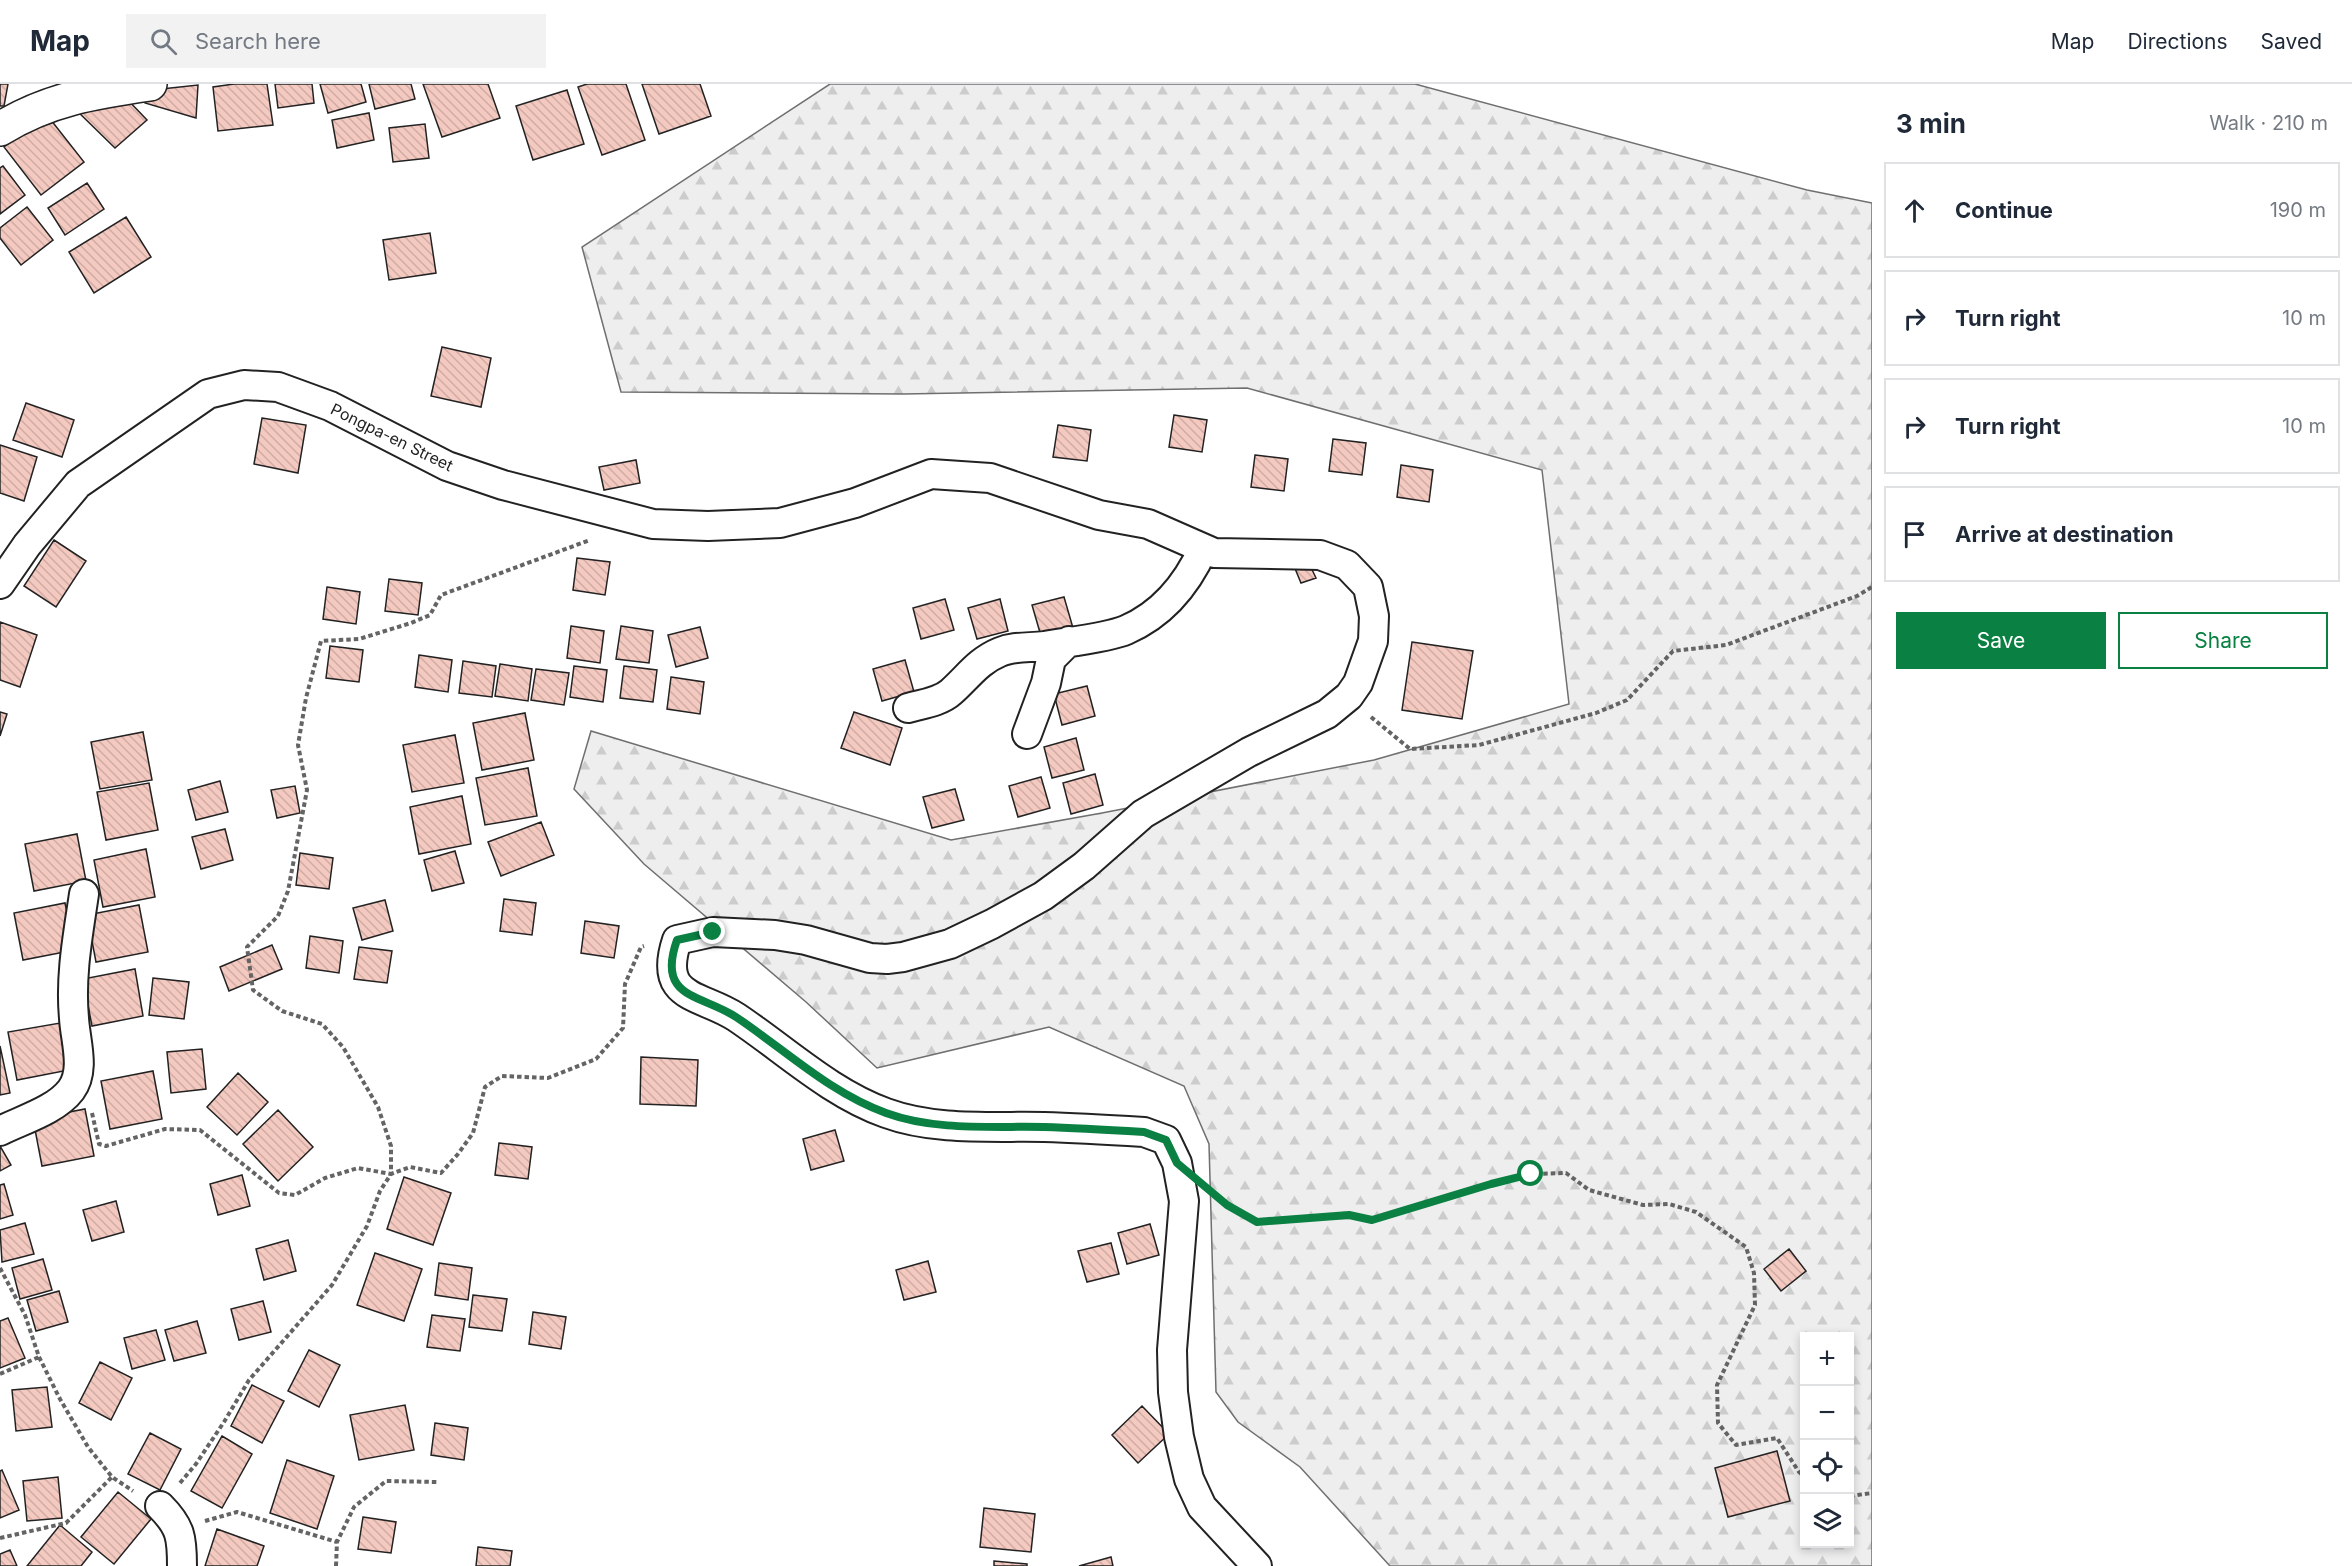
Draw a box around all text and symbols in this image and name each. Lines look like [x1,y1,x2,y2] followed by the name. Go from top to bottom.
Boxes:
[126,14,546,68] search box
[30,24,90,58] text: Map
[147,25,180,58] icon: search
[195,28,321,54] text: Search here
[2051,29,2094,54] text: Map
[2127,29,2228,54] text: Directions
[2261,29,2322,54] text: Saved
[1896,108,1966,139] text: 3 min
[2209,111,2328,135] text: Walk · 210 m
[1898,194,1931,227] icon: ahead
[1955,197,2053,223] text: Continue
[2270,198,2326,222] text: 190 m
[1898,302,1931,335] icon: right
[1955,305,2061,331] text: Turn right
[2282,306,2326,330] text: 10 m
[328,399,456,475] street label: Pongpa-en Street
[1898,410,1931,443] icon: right
[1955,413,2061,439] text: Turn right
[2282,414,2326,438] text: 10 m
[1898,518,1931,551] icon: arrive
[1955,521,2174,547] text: Arrive at destination
[1896,612,2106,669] button: Save
[2118,612,2328,669] button: Share
[699,918,725,944] route end
[1517,1160,1543,1186] route start
[1800,1332,1854,1548] map controls
[1800,1332,1854,1386] button: +
[1800,1386,1854,1440] button: −
[1800,1440,1854,1494] button: locate
[1800,1494,1854,1548] button: layers

